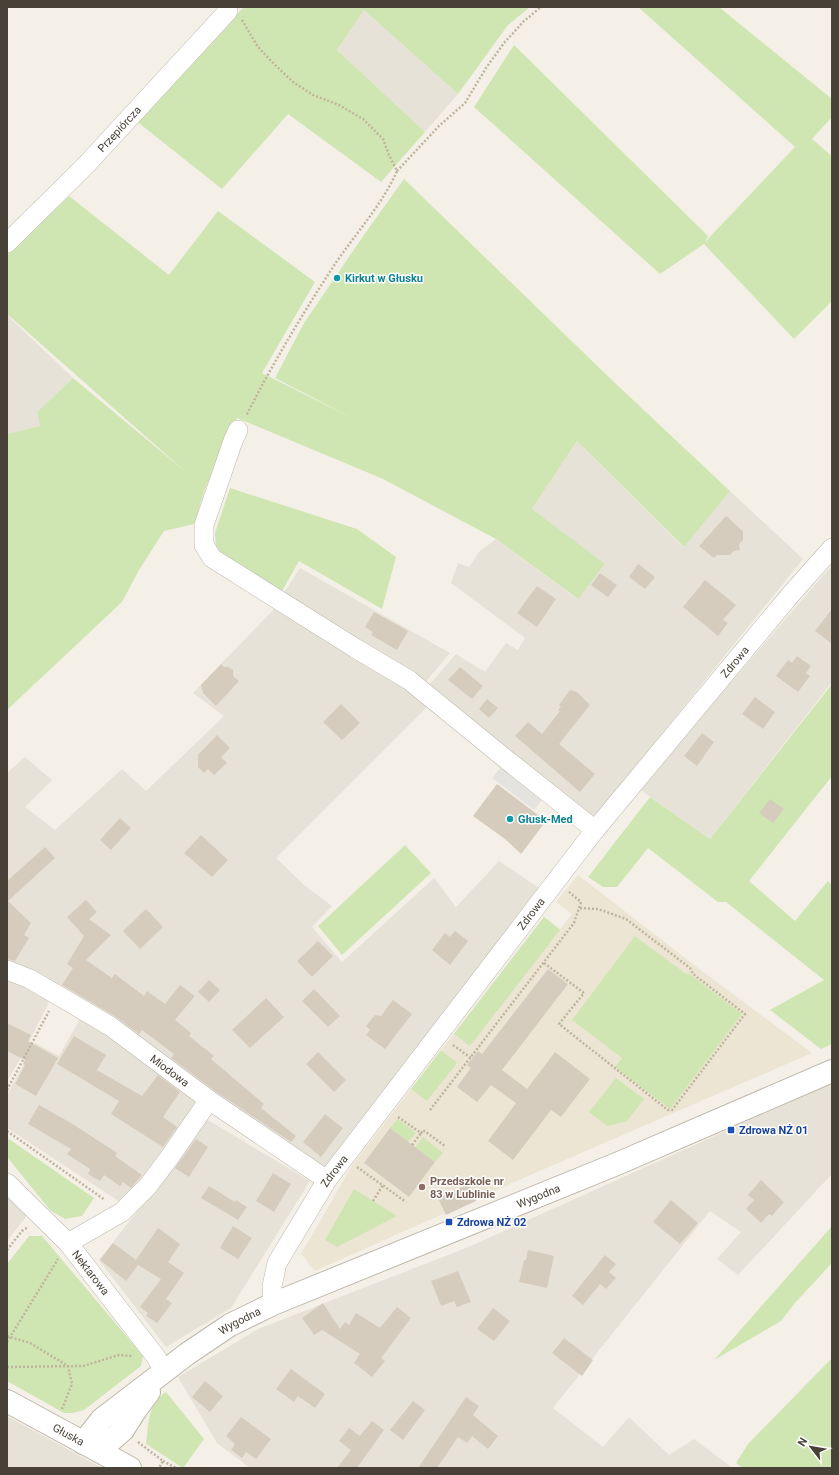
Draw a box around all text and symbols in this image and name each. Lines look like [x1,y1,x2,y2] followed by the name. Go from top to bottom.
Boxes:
[95,104,144,155] street label: Przepiórcza
[345,272,423,285] place label: Kirkut w Głusku
[332,273,342,283] marker: Kirkut w Głusku
[718,644,752,680] street label: Zdrowa
[518,813,573,826] place label: Głusk-Med
[505,814,515,824] marker: Głusk-Med
[515,895,548,932] street label: Zdrowa
[147,1052,191,1090] street label: Miodowa
[739,1123,808,1137] place label: Zdrowa NŻ 01
[726,1125,736,1135] marker: Zdrowa NŻ 01
[318,1153,351,1190] street label: Zdrowa
[430,1175,504,1201] place label: Przedszkole nr 83 w Lublinie
[417,1182,427,1192] marker: Przedszkole nr 83 w Lublinie
[515,1182,562,1211] street label: Wygodna
[457,1215,526,1229] place label: Zdrowa NŻ 02
[444,1217,454,1227] marker: Zdrowa NŻ 02
[69,1248,112,1298] street label: Nektarowa
[216,1305,263,1338] street label: Wygodna
[50,1421,86,1449] street label: Głuska
[791,1427,831,1467] north arrow
[795,1435,811,1449] text: N

